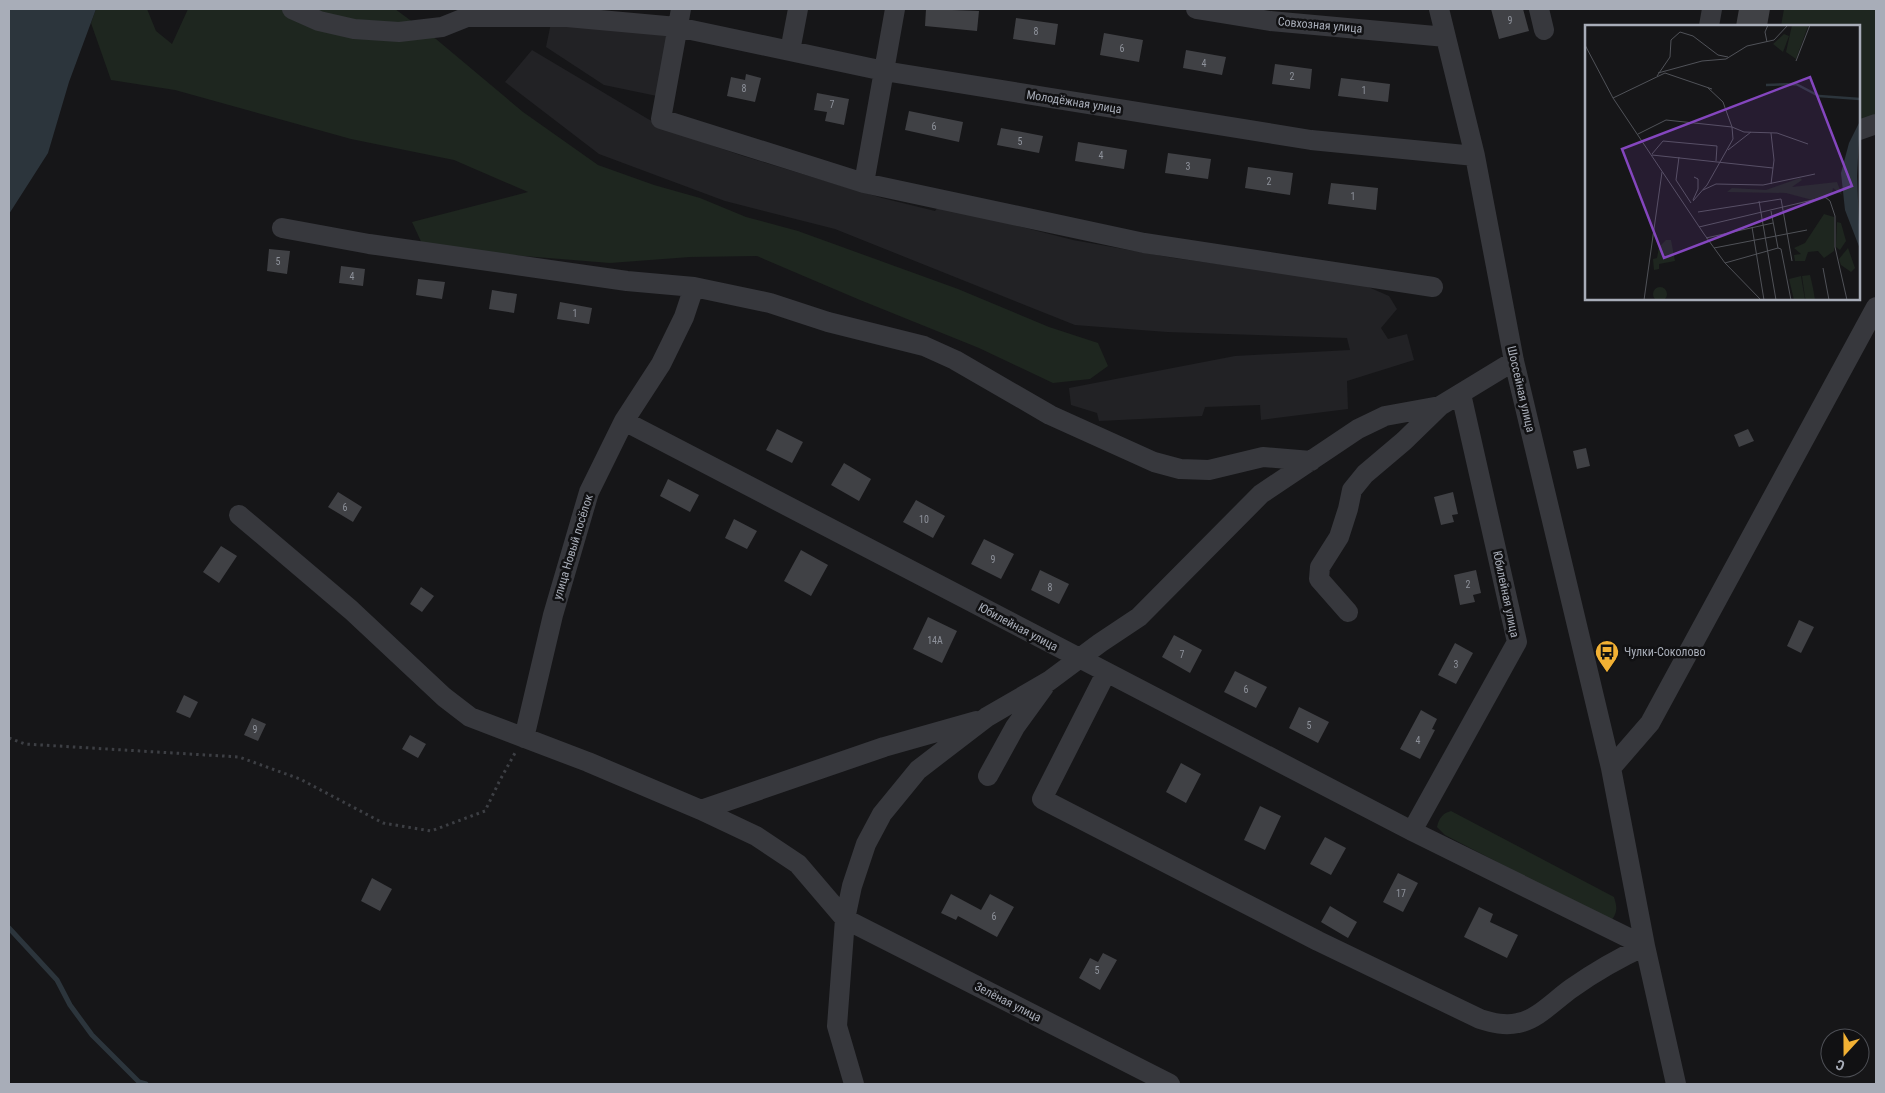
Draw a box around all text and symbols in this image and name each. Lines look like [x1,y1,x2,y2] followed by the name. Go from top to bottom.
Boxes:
[1277,14,1363,36] street label: Совхозная улица
[1508,15,1513,26] house number: 9
[1585,25,1860,300] inset map
[1034,26,1039,37] house number: 8
[1120,43,1125,54] house number: 6
[1202,58,1207,69] house number: 4
[1290,71,1295,82] house number: 2
[742,83,747,94] house number: 8
[1362,85,1366,96] house number: 1
[1025,88,1123,116] street label: Молодёжная улица
[830,99,835,110] house number: 7
[932,121,937,132] house number: 6
[1018,136,1023,147] house number: 5
[1099,150,1104,161] house number: 4
[1186,161,1191,172] house number: 3
[1267,176,1272,187] house number: 2
[1351,191,1355,202] house number: 1
[276,256,281,267] house number: 5
[350,271,355,282] house number: 4
[573,308,577,319] house number: 1
[1504,345,1538,434] street label: Шоссейная улица
[550,492,596,601] street label: улица Новый посёлок
[343,502,348,513] house number: 6
[919,514,929,525] house number: 10
[1490,549,1522,639] street label: Юбилейная улица
[991,554,996,565] house number: 9
[1466,579,1471,590] house number: 2
[1048,582,1053,593] house number: 8
[976,600,1060,654] street label: Юбилейная улица
[927,635,943,646] house number: 14А
[1594,639,1620,673] bus stop icon: Чулки-Соколово
[1624,645,1706,659] place label: Чулки-Соколово
[1180,649,1185,660] house number: 7
[1454,659,1459,670] house number: 3
[1244,684,1249,695] house number: 6
[1307,720,1312,731] house number: 5
[253,724,258,735] house number: 9
[1416,735,1421,746] house number: 4
[1396,888,1406,899] house number: 17
[992,911,997,922] house number: 6
[1095,965,1100,976] house number: 5
[972,979,1044,1025] street label: Зелёная улица
[1820,1028,1870,1078] north arrow
[1834,1056,1847,1074] text: С

